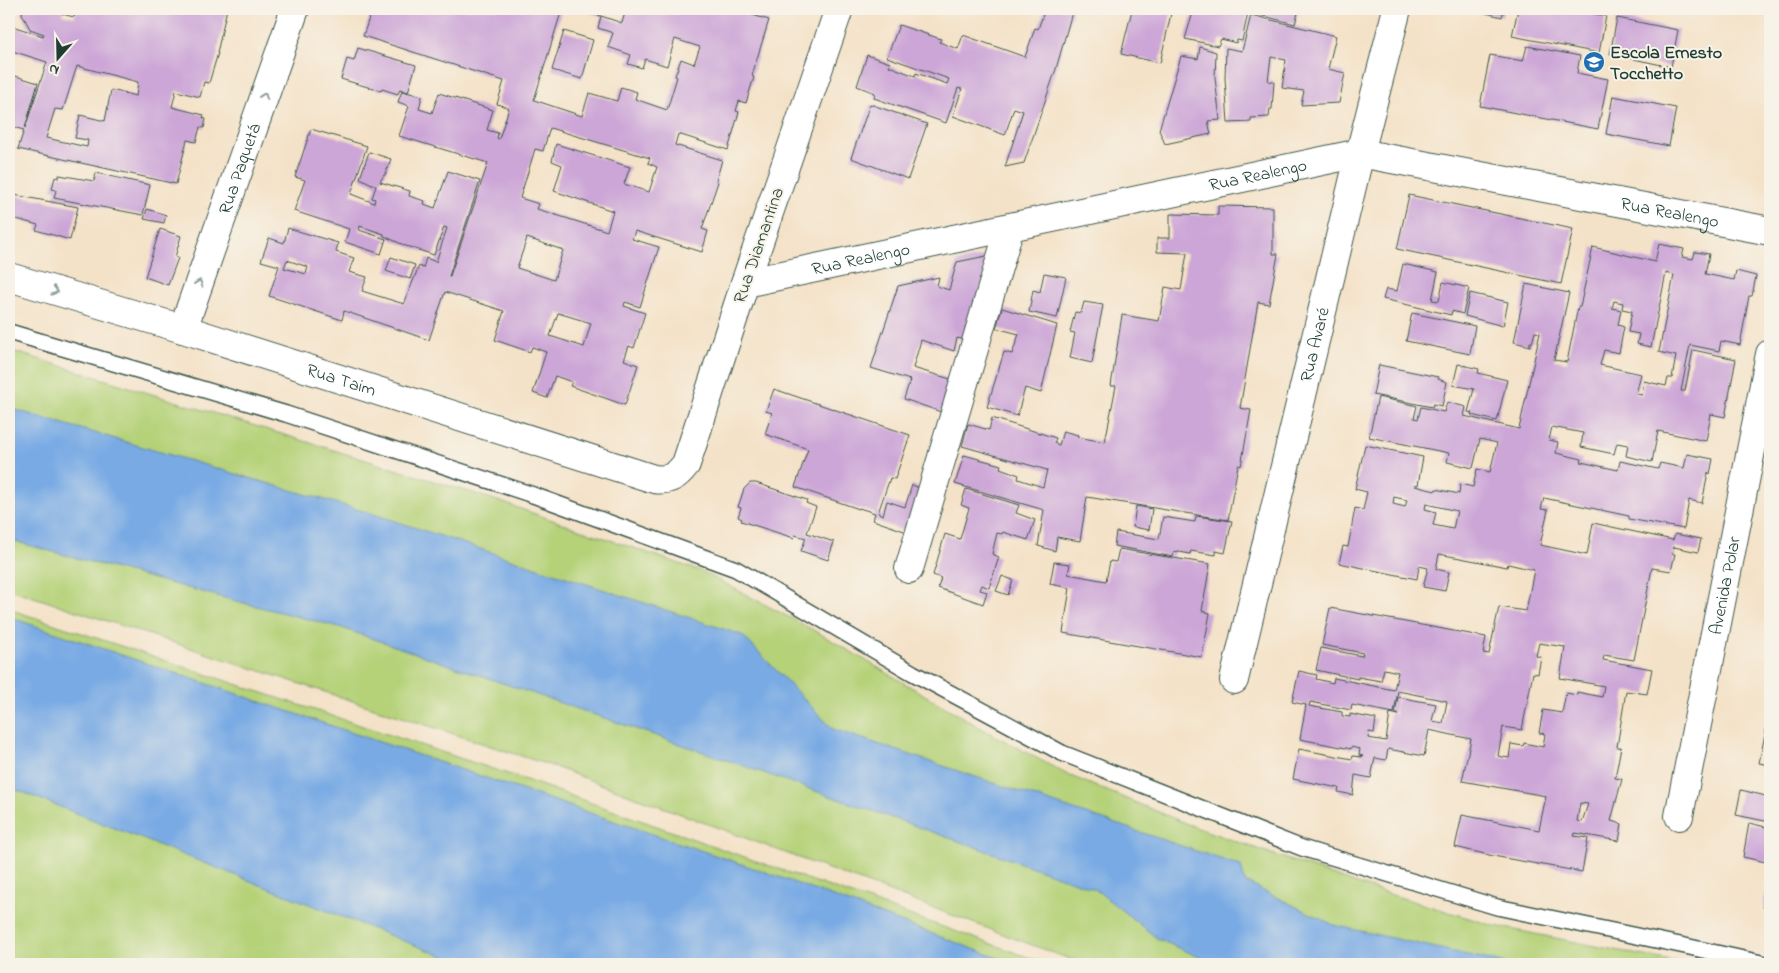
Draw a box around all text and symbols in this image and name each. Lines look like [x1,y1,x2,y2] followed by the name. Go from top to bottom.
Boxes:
[32,32,82,82] north arrow
[1610,41,1722,88] place label: Escola Ernesto Tocchetto
[1582,50,1606,74] school or university icon: Escola Ernesto Tocchetto
[46,57,62,80] text: N
[258,93,268,101] one-way arrow
[213,120,269,218] street label: Rua Paquetá
[1207,154,1310,200] street label: Rua Realengo
[728,184,792,307] street label: Rua Diamantina
[1618,192,1721,236] street label: Rua Realengo
[810,238,912,284] street label: Rua Realengo
[193,279,203,288] one-way arrow
[51,286,59,296] one-way arrow
[1295,304,1338,385] street label: Rua Avaré
[303,358,379,405] street label: Rua Taim
[1704,534,1749,637] street label: Avenida Polar

